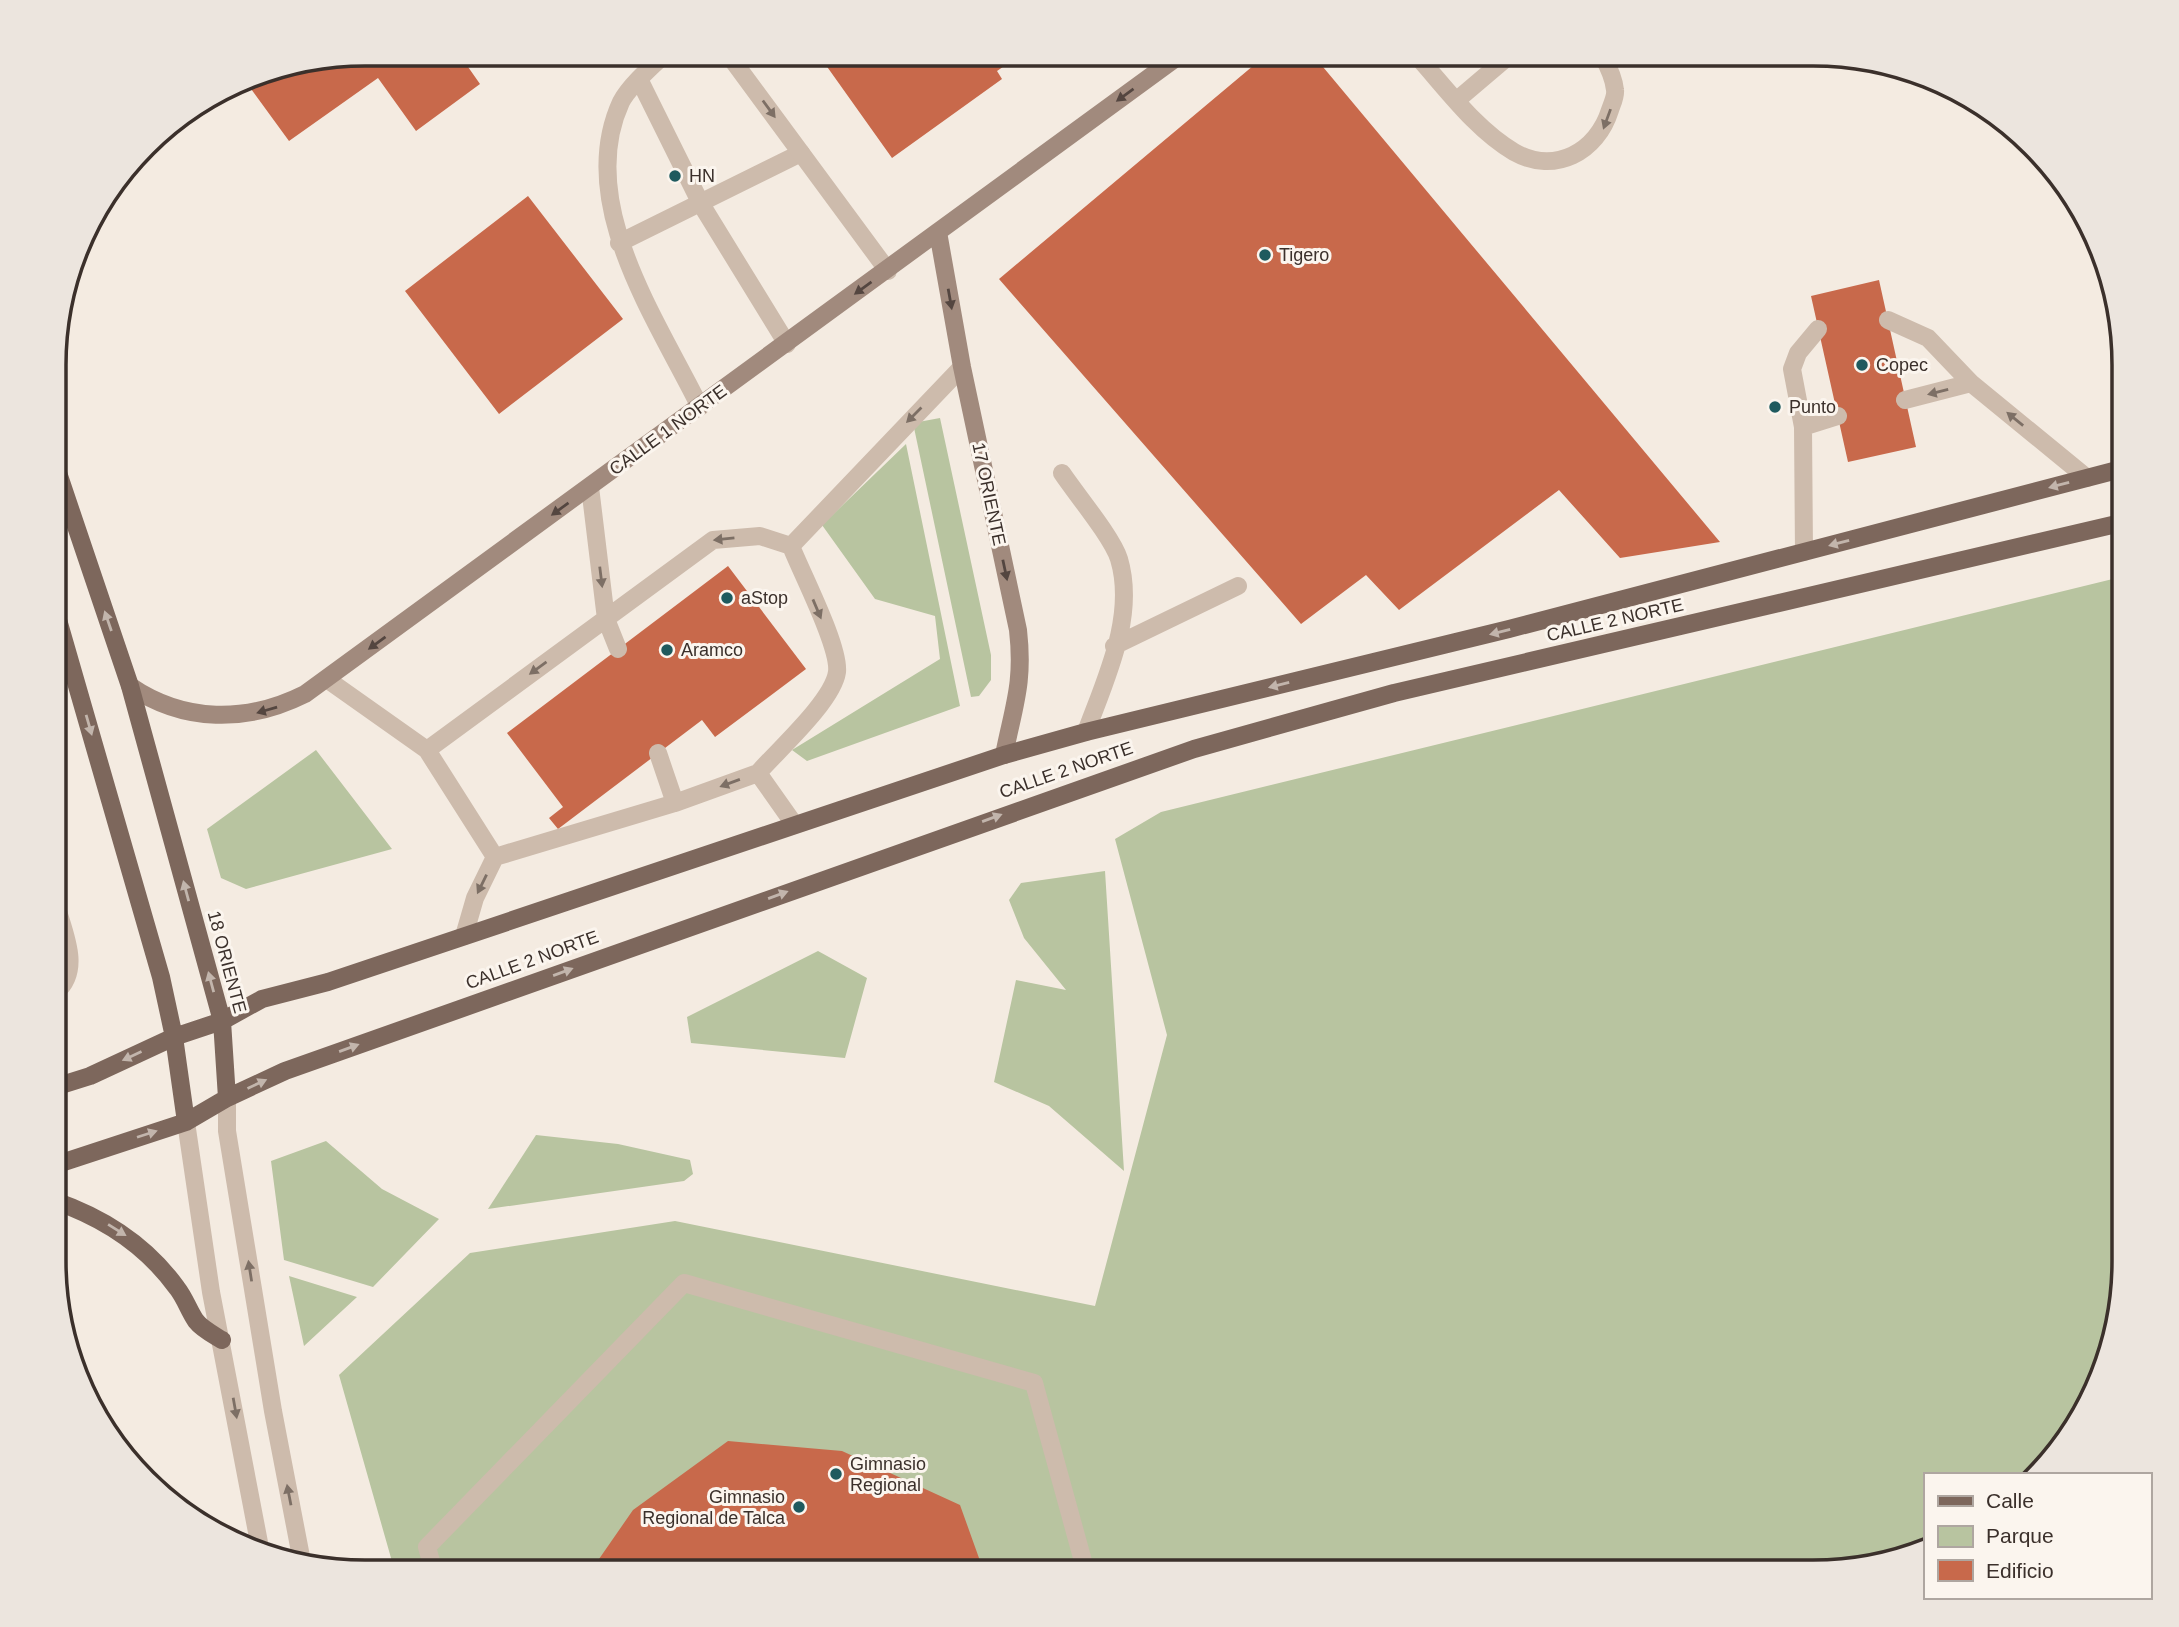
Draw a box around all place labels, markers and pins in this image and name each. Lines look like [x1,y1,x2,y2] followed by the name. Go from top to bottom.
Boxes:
[689,166,715,186] place label: HN
[667,168,683,184] marker: HN
[1279,245,1329,265] place label: Tigero
[1257,247,1273,263] marker: Tigero
[1876,355,1928,375] place label: Copec
[1854,357,1870,373] marker: Copec
[1789,397,1836,417] place label: Punto
[1767,399,1783,415] marker: Punto
[741,588,788,608] place label: aStop
[719,590,735,606] marker: aStop
[681,640,743,660] place label: Aramco
[659,642,675,658] marker: Aramco
[850,1454,926,1495] place label: Gimnasio Regional
[828,1466,844,1482] marker: Gimnasio Regional
[642,1487,786,1528] place label: Gimnasio Regional de Talca
[791,1499,807,1515] marker: Gimnasio Regional de Talca

